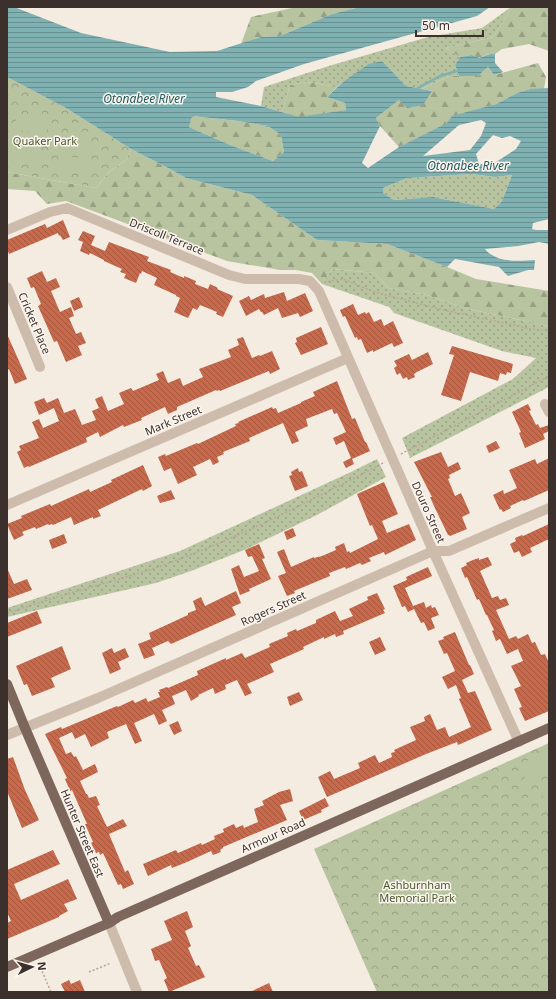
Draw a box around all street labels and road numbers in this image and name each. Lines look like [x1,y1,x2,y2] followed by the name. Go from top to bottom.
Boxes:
[127,214,207,258] street label: Driscoll Terrace
[15,290,55,356] street label: Cricket Place
[142,401,204,439] street label: Mark Street
[409,479,449,545] street label: Douro Street
[238,587,308,629] street label: Rogers Street
[58,787,108,879] street label: Hunter Street East
[238,814,308,856] street label: Armour Road

